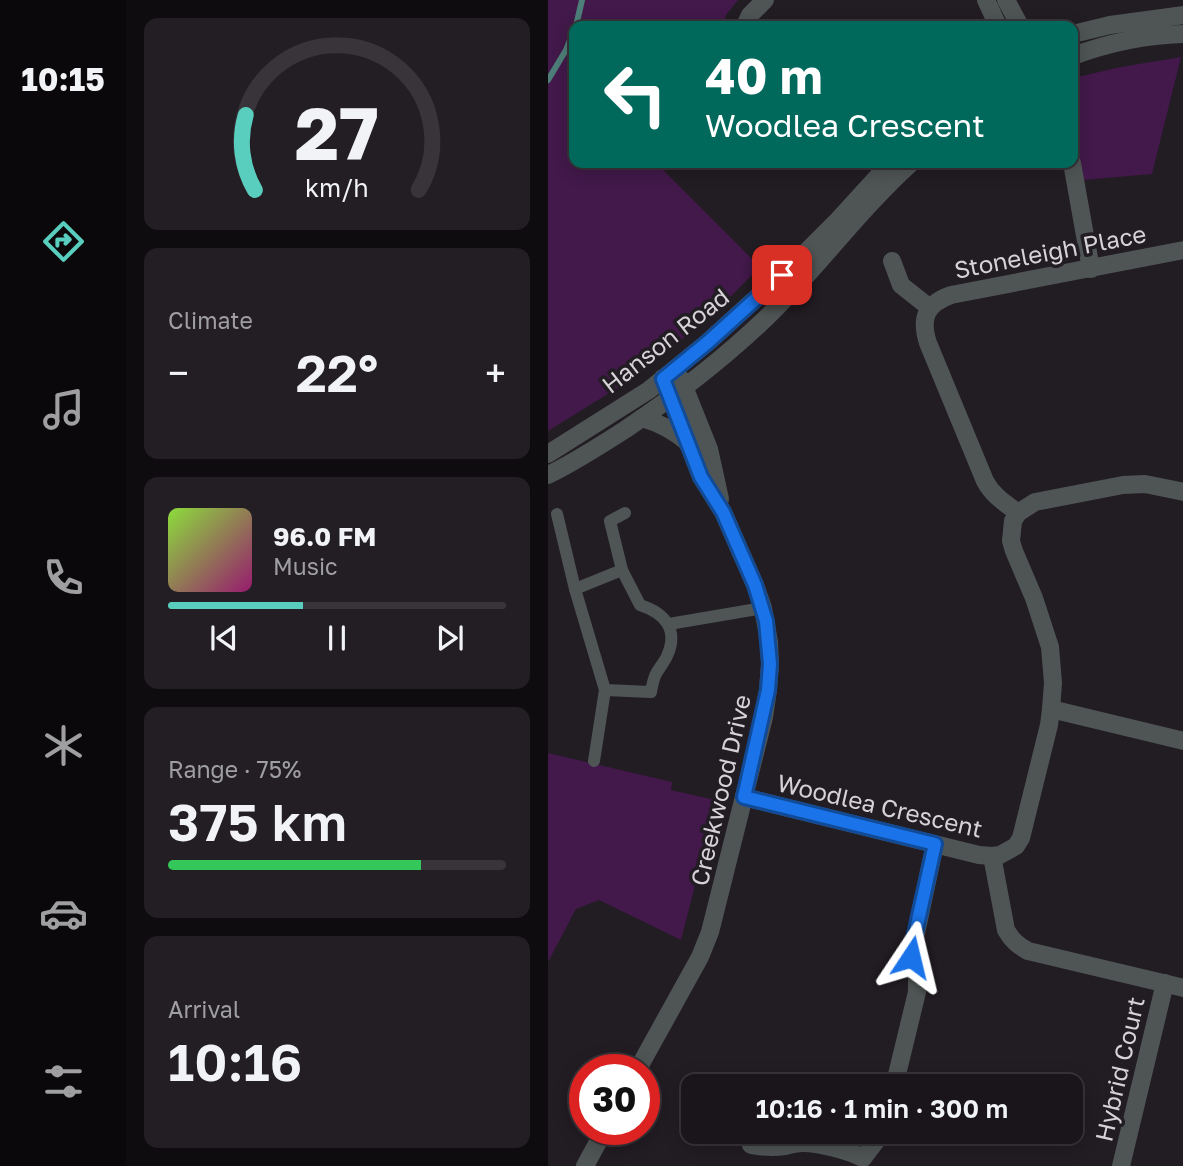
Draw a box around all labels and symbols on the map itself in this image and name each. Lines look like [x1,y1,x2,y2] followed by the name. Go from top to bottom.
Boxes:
[952,218,1148,284] street label: Stoneleigh Place
[752,245,812,305] pin
[596,281,734,399] street label: Hanson Road
[684,692,756,888] street label: Creekwood Drive
[775,767,985,843] street label: Woodlea Crescent
[874,920,948,994] position arrow
[1088,994,1150,1144] street label: Hybrid Court
[569,1054,660,1145] speed limit sign: 30

